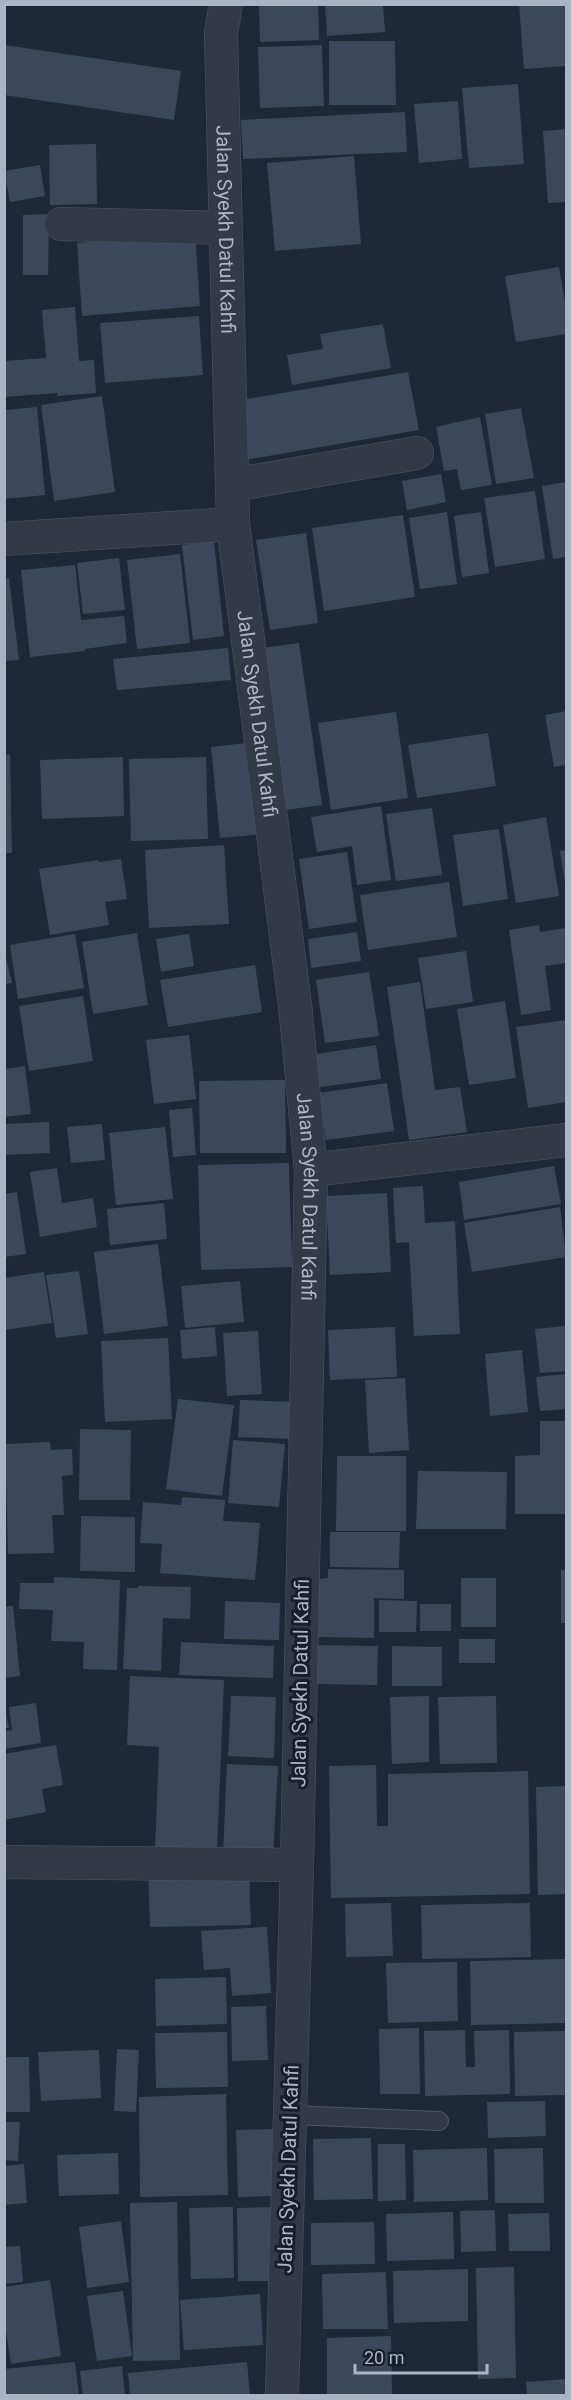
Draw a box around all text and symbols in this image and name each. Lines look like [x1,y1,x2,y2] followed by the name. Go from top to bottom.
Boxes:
[211,125,240,334] street label: Jalan Syekh Datul Kahfi
[232,609,283,819] street label: Jalan Syekh Datul Kahfi
[292,1092,323,1301] street label: Jalan Syekh Datul Kahfi
[286,1579,314,1787] street label: Jalan Syekh Datul Kahfi
[272,2064,304,2274] street label: Jalan Syekh Datul Kahfi
[355,2337,487,2375] scale bar
[364,2347,404,2368] text: 20 m

